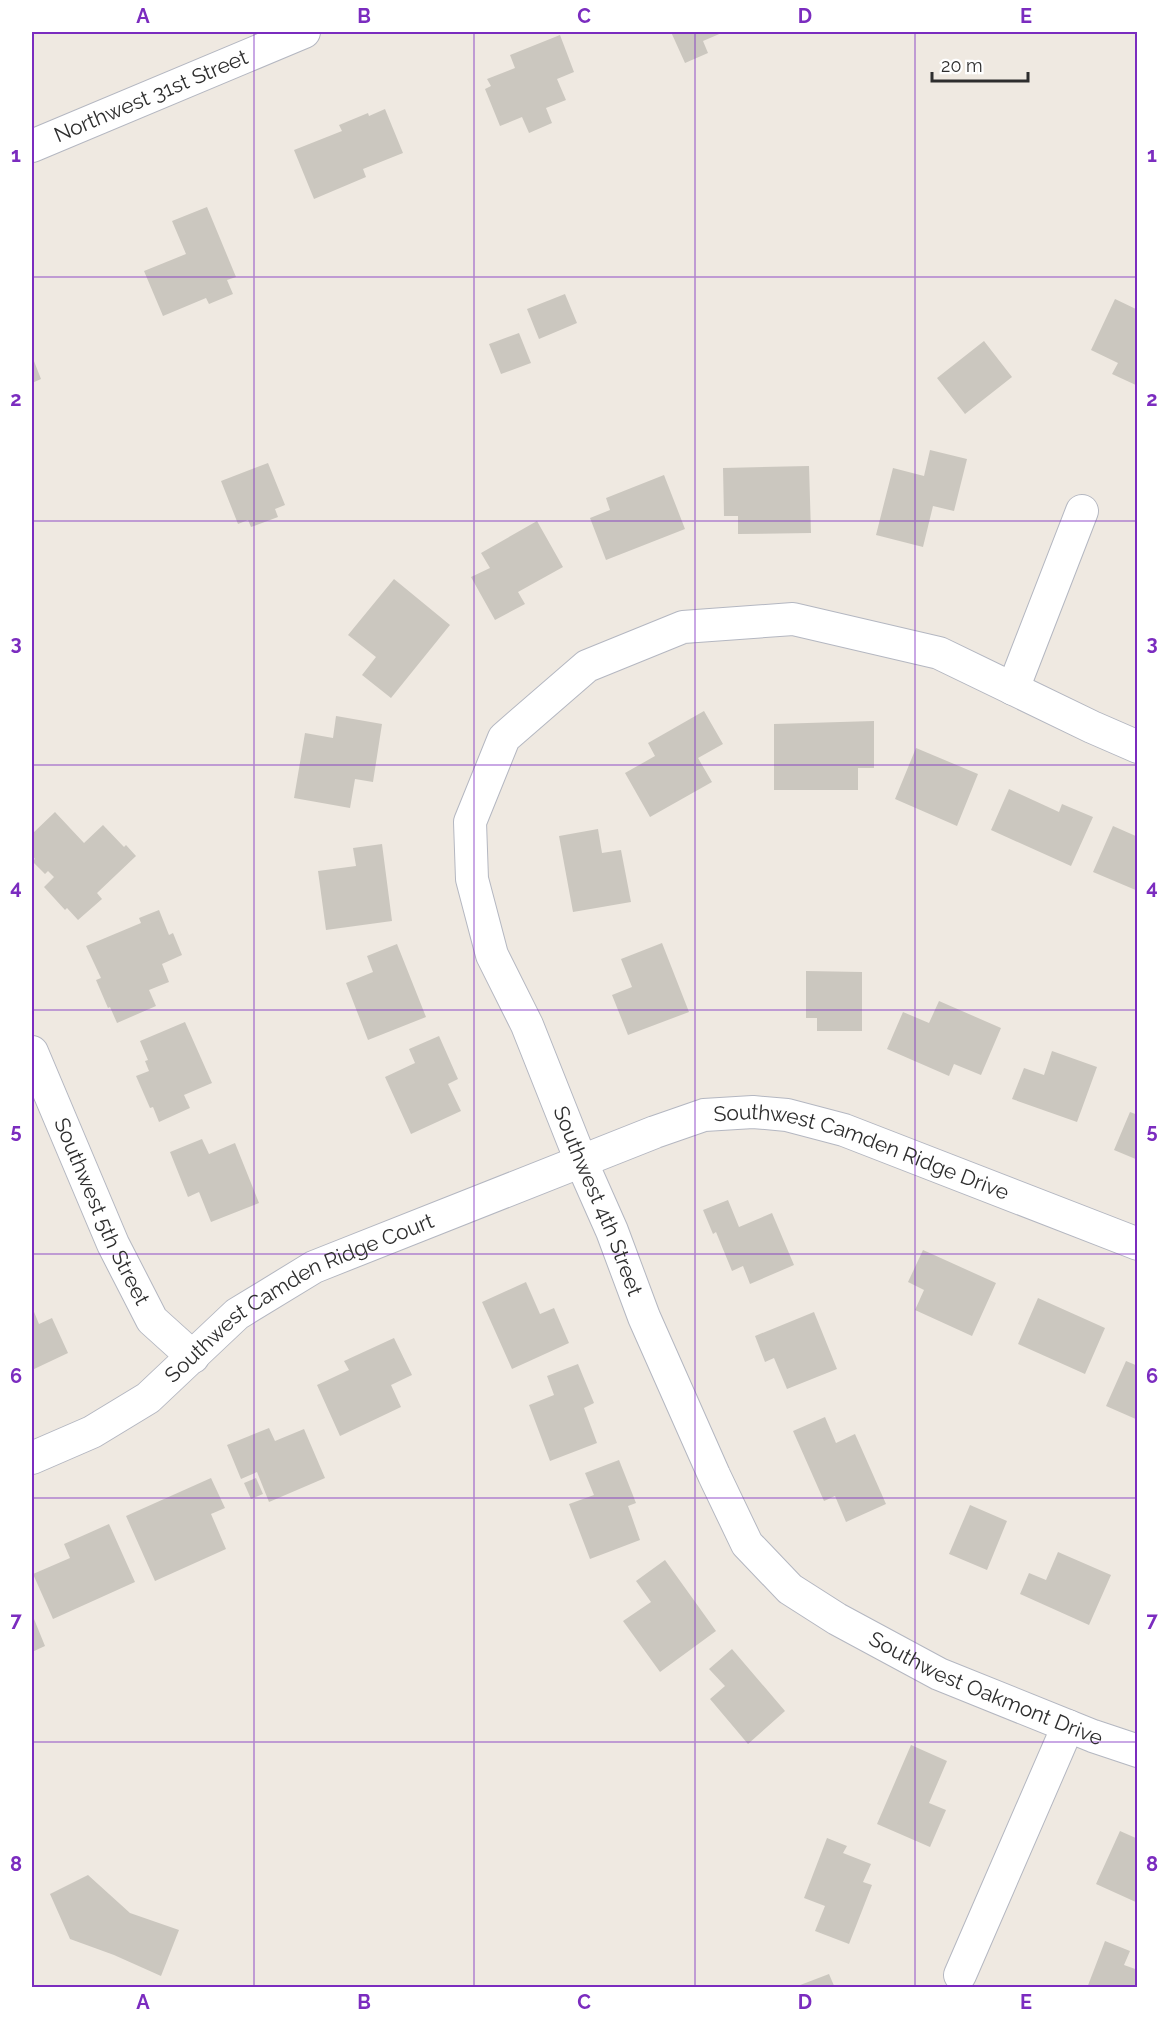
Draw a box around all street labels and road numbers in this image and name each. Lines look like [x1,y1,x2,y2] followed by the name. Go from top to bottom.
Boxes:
[50,44,251,147] street label: Northwest 31st Street
[713,1099,1013,1205] street label: Southwest Camden Ridge Drive
[548,1102,648,1299] street label: Southwest 4th Street
[49,1114,155,1309] street label: Southwest 5th Street
[159,1208,437,1388] street label: Southwest Camden Ridge Court
[865,1626,1106,1750] street label: Southwest Oakmont Drive

